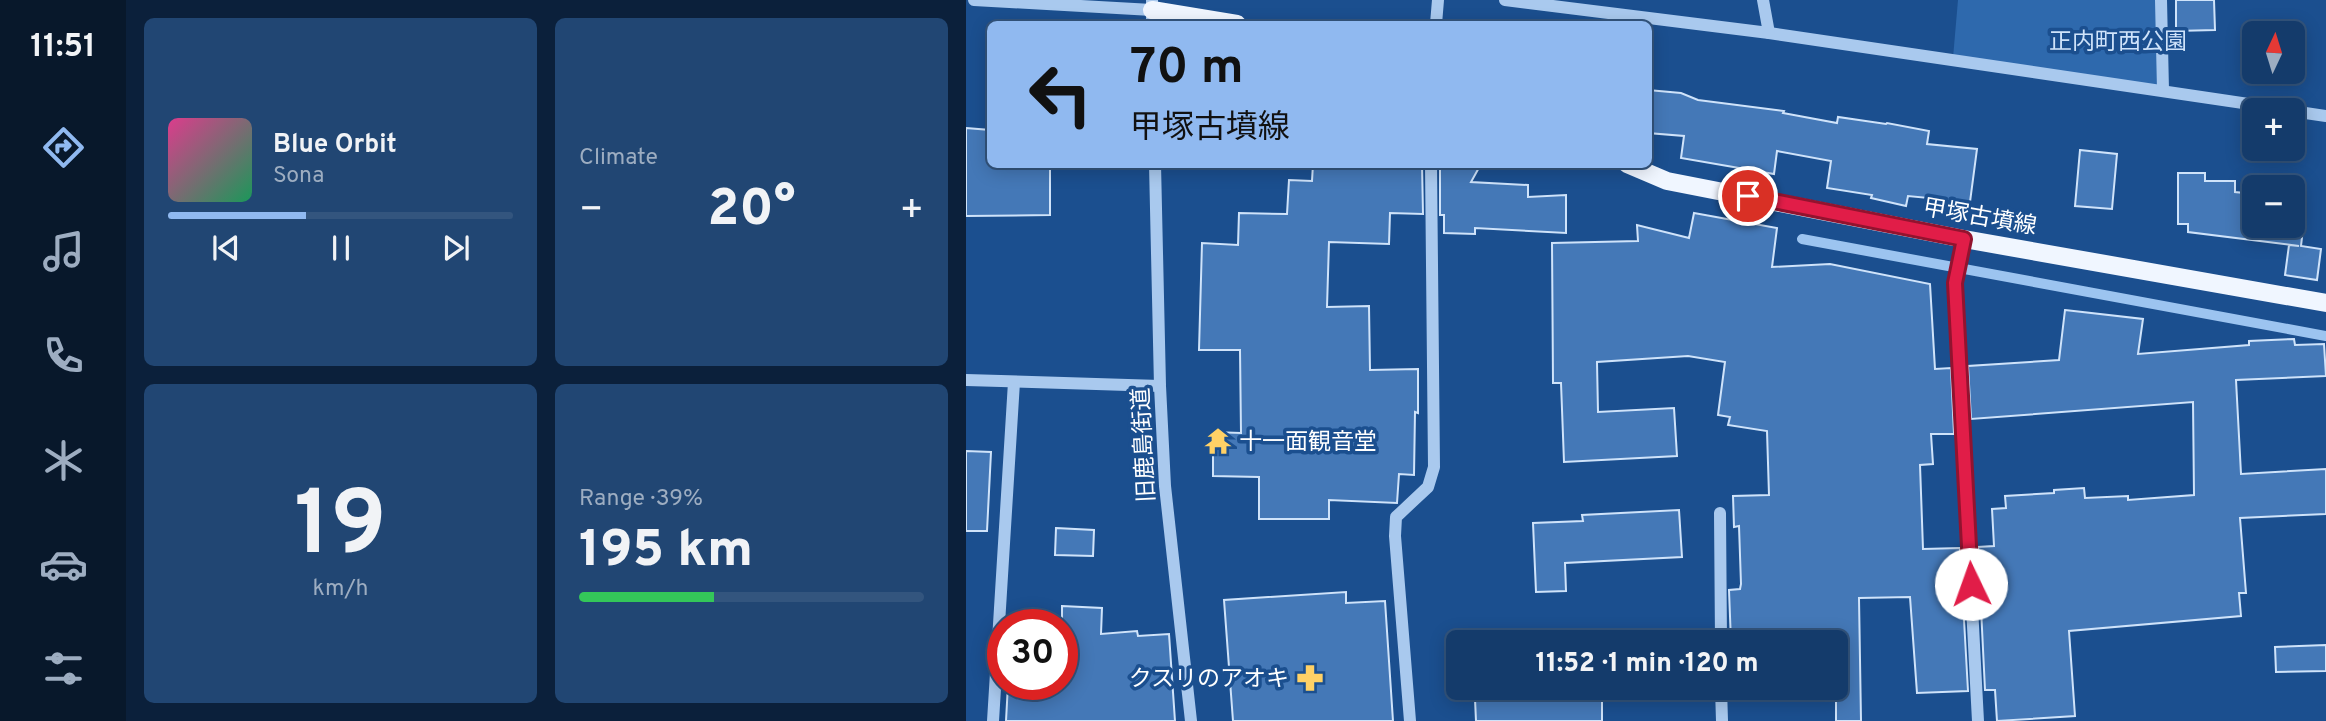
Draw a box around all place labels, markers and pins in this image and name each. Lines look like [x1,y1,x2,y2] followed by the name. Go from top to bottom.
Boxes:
[1718,166,1778,226] pin
[1203,426,1233,456] temple icon: 十一面観音堂
[1239,429,1377,458] place label: 十一面観音堂
[1295,663,1325,693] pharmacy icon: クスリのアオキ
[1129,666,1289,695] place label: クスリのアオキ

